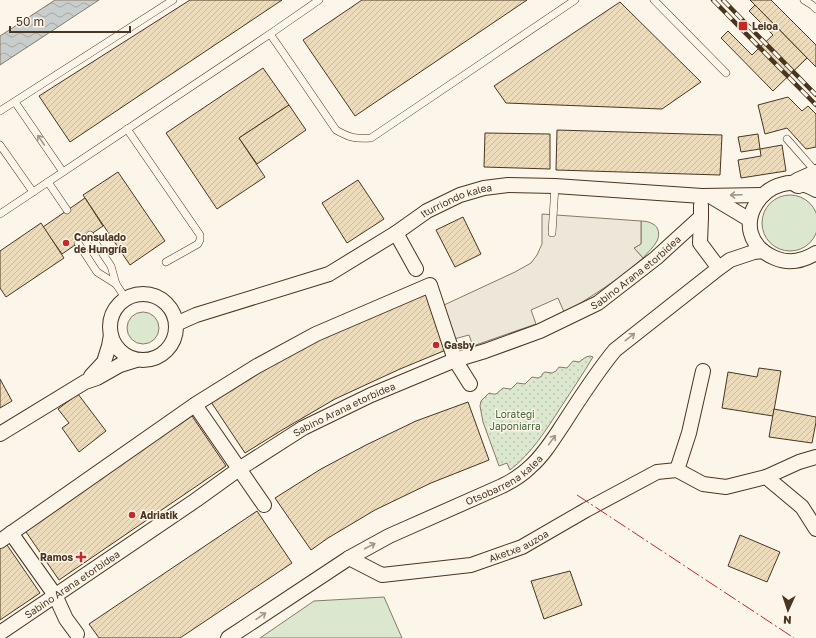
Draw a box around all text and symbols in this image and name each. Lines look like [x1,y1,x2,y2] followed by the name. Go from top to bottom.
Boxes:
[10,8,130,34] scale bar
[16,14,44,29] text: 50 m
[737,20,749,32] marker: Leioa
[752,20,778,32] place label: Leioa
[37,135,45,146] one-way arrow
[418,181,492,220] street label: Iturriondo kalea
[730,192,743,199] one-way arrow
[74,231,127,255] place label: Consulado de Hungría
[588,233,683,312] street label: Sabino Arana etorbidea
[61,238,71,248] marker: Consulado de Hungría
[625,333,636,342] one-way arrow
[444,339,475,351] place label: Gasby
[431,340,441,350] marker: Gasby
[291,380,397,439] street label: Sabino Arana etorbidea
[489,408,541,432] park label: Lorategi Japoniarra
[548,435,556,446] one-way arrow
[464,452,545,507] street label: Otsobarrena kalea
[140,509,178,521] place label: Adriatik
[127,510,137,520] marker: Adriatik
[487,527,550,564] street label: Aketxe auzoa
[364,542,376,550] one-way arrow
[22,548,122,621] street label: Sabino Arana etorbidea
[40,551,73,563] place label: Ramos
[76,552,86,562] marker: Ramos
[768,590,808,630] north arrow
[255,612,266,620] one-way arrow
[783,614,792,627] text: N

